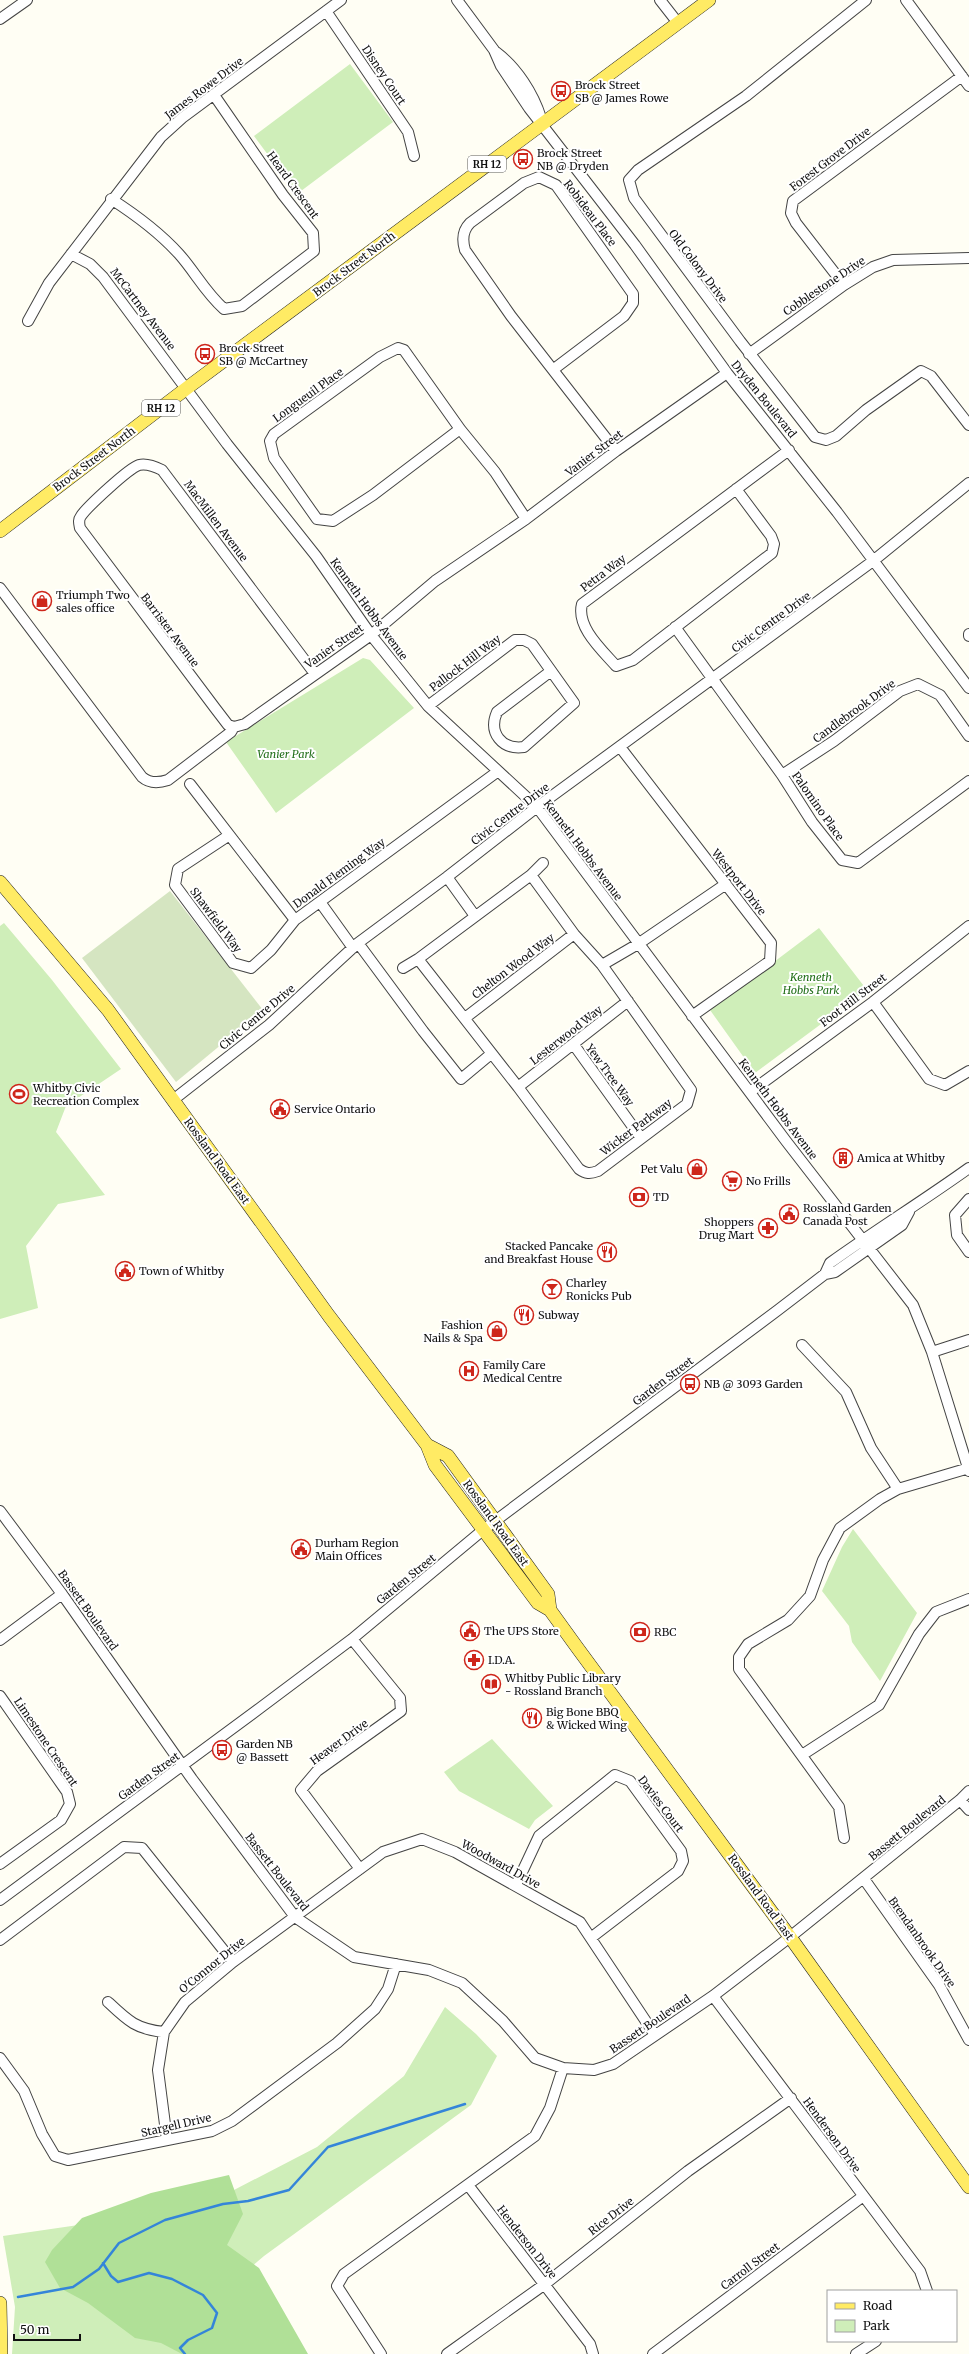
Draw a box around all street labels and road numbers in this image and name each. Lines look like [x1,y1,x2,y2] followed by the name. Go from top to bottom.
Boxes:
[359,43,409,108] street label: Disney Court
[161,54,246,123] street label: James Rowe Drive
[787,124,873,194] street label: Forest Grove Drive
[264,149,323,222] street label: Heard Crescent
[468,156,506,172] road number: RH 12
[561,177,620,249] street label: Robideau Place
[666,227,730,306] street label: Old Colony Drive
[310,228,398,299] street label: Brock Street North
[780,253,868,319] street label: Cobblestone Drive
[107,265,179,353] street label: McCartney Avenue
[729,357,800,441] street label: Dryden Boulevard
[270,365,346,425] street label: Longueuil Place
[142,400,180,416] road number: RH 12
[50,423,138,494] street label: Brock Street North
[562,426,626,480] street label: Vanier Street
[181,478,251,564] street label: MacMillen Avenue
[578,551,629,595] street label: Petra Way
[327,555,411,663] street label: Kenneth Hobbs Avenue
[729,588,813,655] street label: Civic Centre Drive
[138,590,202,670] street label: Barrister Avenue
[301,620,367,672] street label: Vanier Street
[427,631,504,694] street label: Pallock Hill Way
[810,676,898,746] street label: Candlebrook Drive
[789,769,847,843] street label: Palomino Place
[468,780,552,848] street label: Civic Centre Drive
[540,797,626,903] street label: Kenneth Hobbs Avenue
[290,835,388,911] street label: Donald Fleming Way
[708,845,769,918] street label: Westport Drive
[187,885,245,956] street label: Shawfield Way
[469,930,557,1002] street label: Chelton Wood Way
[817,970,890,1030] street label: Foot Hill Street
[216,981,298,1053] street label: Civic Centre Drive
[527,1002,605,1068] street label: Lesterwood Way
[582,1040,638,1109] street label: Yew Tree Way
[735,1056,821,1162] street label: Kenneth Hobbs Avenue
[597,1095,675,1159] street label: Wicker Parkway
[181,1115,253,1207] street label: Rossland Road East
[630,1353,697,1408] street label: Garden Street
[460,1477,532,1569] street label: Rossland Road East
[374,1550,439,1607] street label: Garden Street
[55,1567,121,1653] street label: Bassett Boulevard
[11,1695,81,1790] street label: Limestone Crescent
[307,1716,371,1768] street label: Heaver Drive
[116,1749,183,1803] street label: Garden Street
[635,1773,687,1836] street label: Davies Court
[866,1792,949,1863] street label: Bassett Boulevard
[242,1830,312,1914] street label: Bassett Boulevard
[458,1836,543,1892] street label: Woodward Drive
[725,1851,797,1943] street label: Rossland Road East
[886,1894,959,1990] street label: Brendanbrook Drive
[176,1934,248,1996] street label: O'Connor Drive
[607,1991,694,2056] street label: Bassett Boulevard
[800,2095,864,2175] street label: Henderson Drive
[140,2110,213,2140] street label: Stargell Drive
[586,2194,637,2238] street label: Rice Drive
[494,2203,560,2282] street label: Henderson Drive
[718,2239,783,2293] street label: Carroll Street

